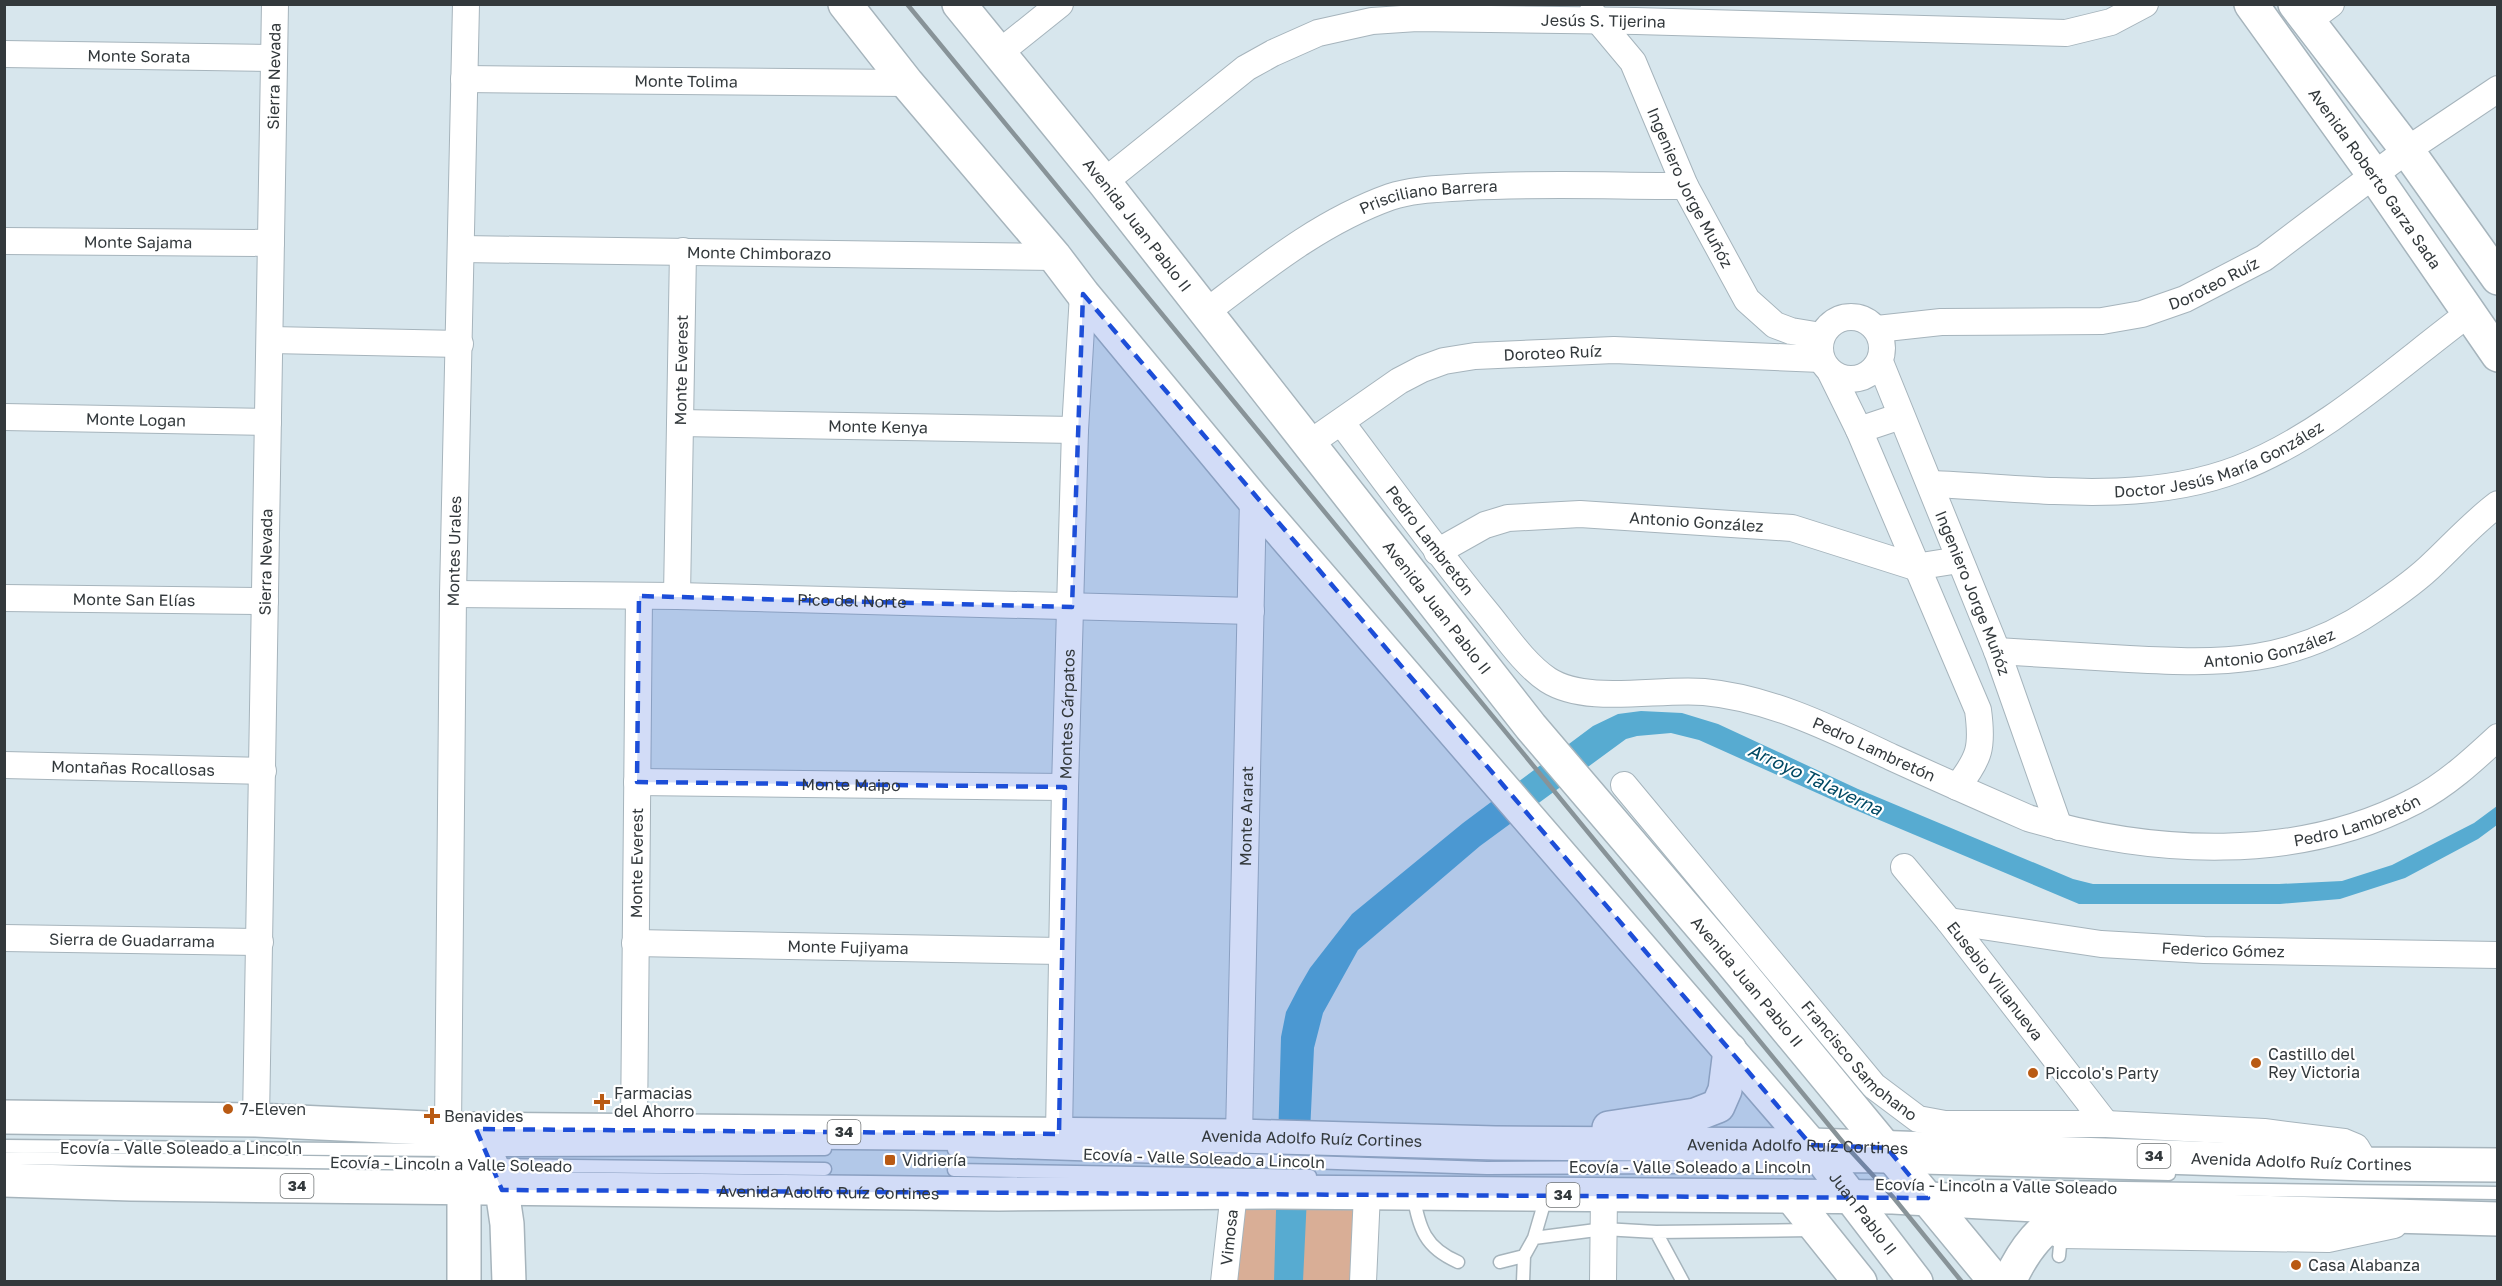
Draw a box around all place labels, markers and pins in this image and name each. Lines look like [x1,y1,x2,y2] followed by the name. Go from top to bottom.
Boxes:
[2268,1044,2360,1082] place label: Castillo del Rey Victoria
[2249,1056,2263,1070] marker: Castillo del Rey Victoria
[2045,1063,2159,1083] place label: Piccolo's Party
[2026,1066,2040,1080] marker: Piccolo's Party
[614,1083,694,1121] place label: Farmacias del Ahorro
[595,1095,609,1109] marker: Farmacias del Ahorro
[240,1099,306,1119] place label: 7-Eleven
[221,1102,235,1116] marker: 7-Eleven
[444,1106,523,1126] place label: Benavides
[425,1109,439,1123] marker: Benavides
[902,1150,966,1170] place label: Vidriería
[883,1153,897,1167] marker: Vidriería
[2308,1255,2420,1275] place label: Casa Alabanza
[2289,1258,2303,1272] marker: Casa Alabanza

